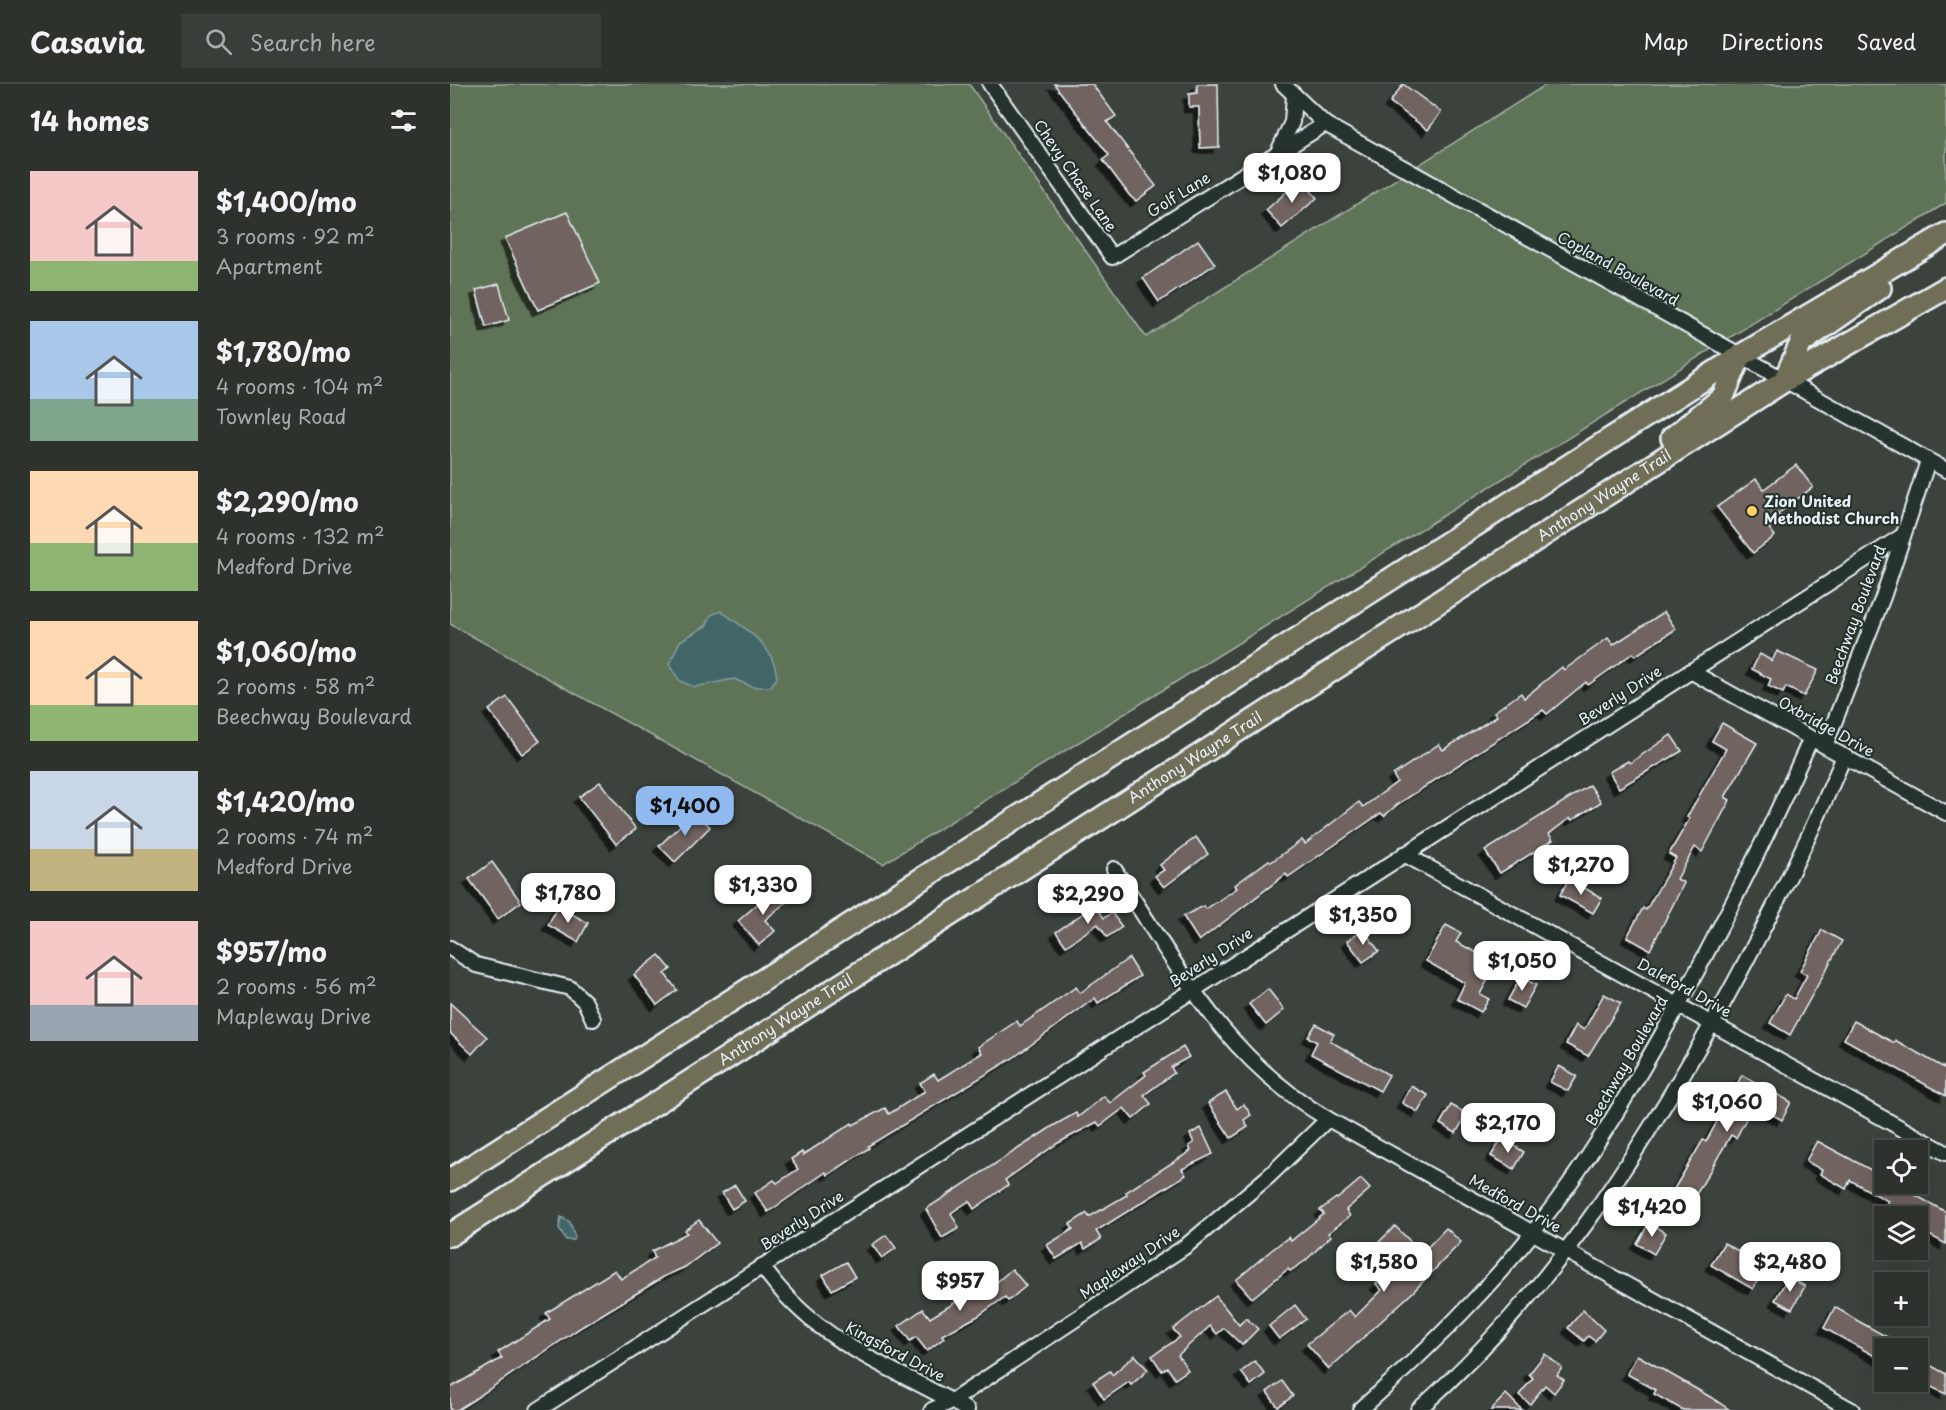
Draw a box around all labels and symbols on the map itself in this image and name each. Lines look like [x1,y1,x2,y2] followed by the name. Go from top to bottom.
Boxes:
[1029,114,1124,236] street label: Chevy Chase Lane
[1243,153,1341,204] pin: $1,080
[1142,165,1214,222] street label: Golf Lane
[1554,225,1684,311] street label: Copland Boulevard
[1532,443,1676,546] street label: Anthony Wayne Trail
[1764,489,1899,529] place label: Zion United Methodist Church
[1745,504,1759,518] marker: Zion United Methodist Church
[1819,542,1891,687] street label: Beechway Boulevard
[1573,659,1666,731] street label: Beverly Drive
[1774,690,1879,762] street label: Oxbridge Drive
[1123,705,1266,808] street label: Anthony Wayne Trail
[636,786,734,837] pin: $1,400
[1532,845,1630,896] pin: $1,270
[714,865,812,916] pin: $1,330
[519,873,617,924] pin: $1,780
[1039,874,1137,925] pin: $2,290
[1314,895,1412,946] pin: $1,350
[1164,921,1257,993] street label: Beverly Drive
[1473,941,1571,992] pin: $1,050
[1633,951,1736,1022] street label: Daleford Drive
[713,967,857,1070] street label: Anthony Wayne Trail
[1579,991,1672,1130] street label: Beechway Boulevard
[1678,1082,1776,1133] pin: $1,060
[1459,1103,1557,1154] pin: $2,170
[1465,1168,1566,1238] street label: Medford Drive
[755,1184,848,1256] street label: Beverly Drive
[1603,1187,1701,1238] pin: $1,420
[1074,1220,1184,1304] street label: Mapleway Drive
[1335,1242,1433,1293] pin: $1,580
[1741,1242,1839,1293] pin: $2,480
[924,1261,996,1312] pin: $957
[842,1315,950,1387] street label: Kingsford Drive

